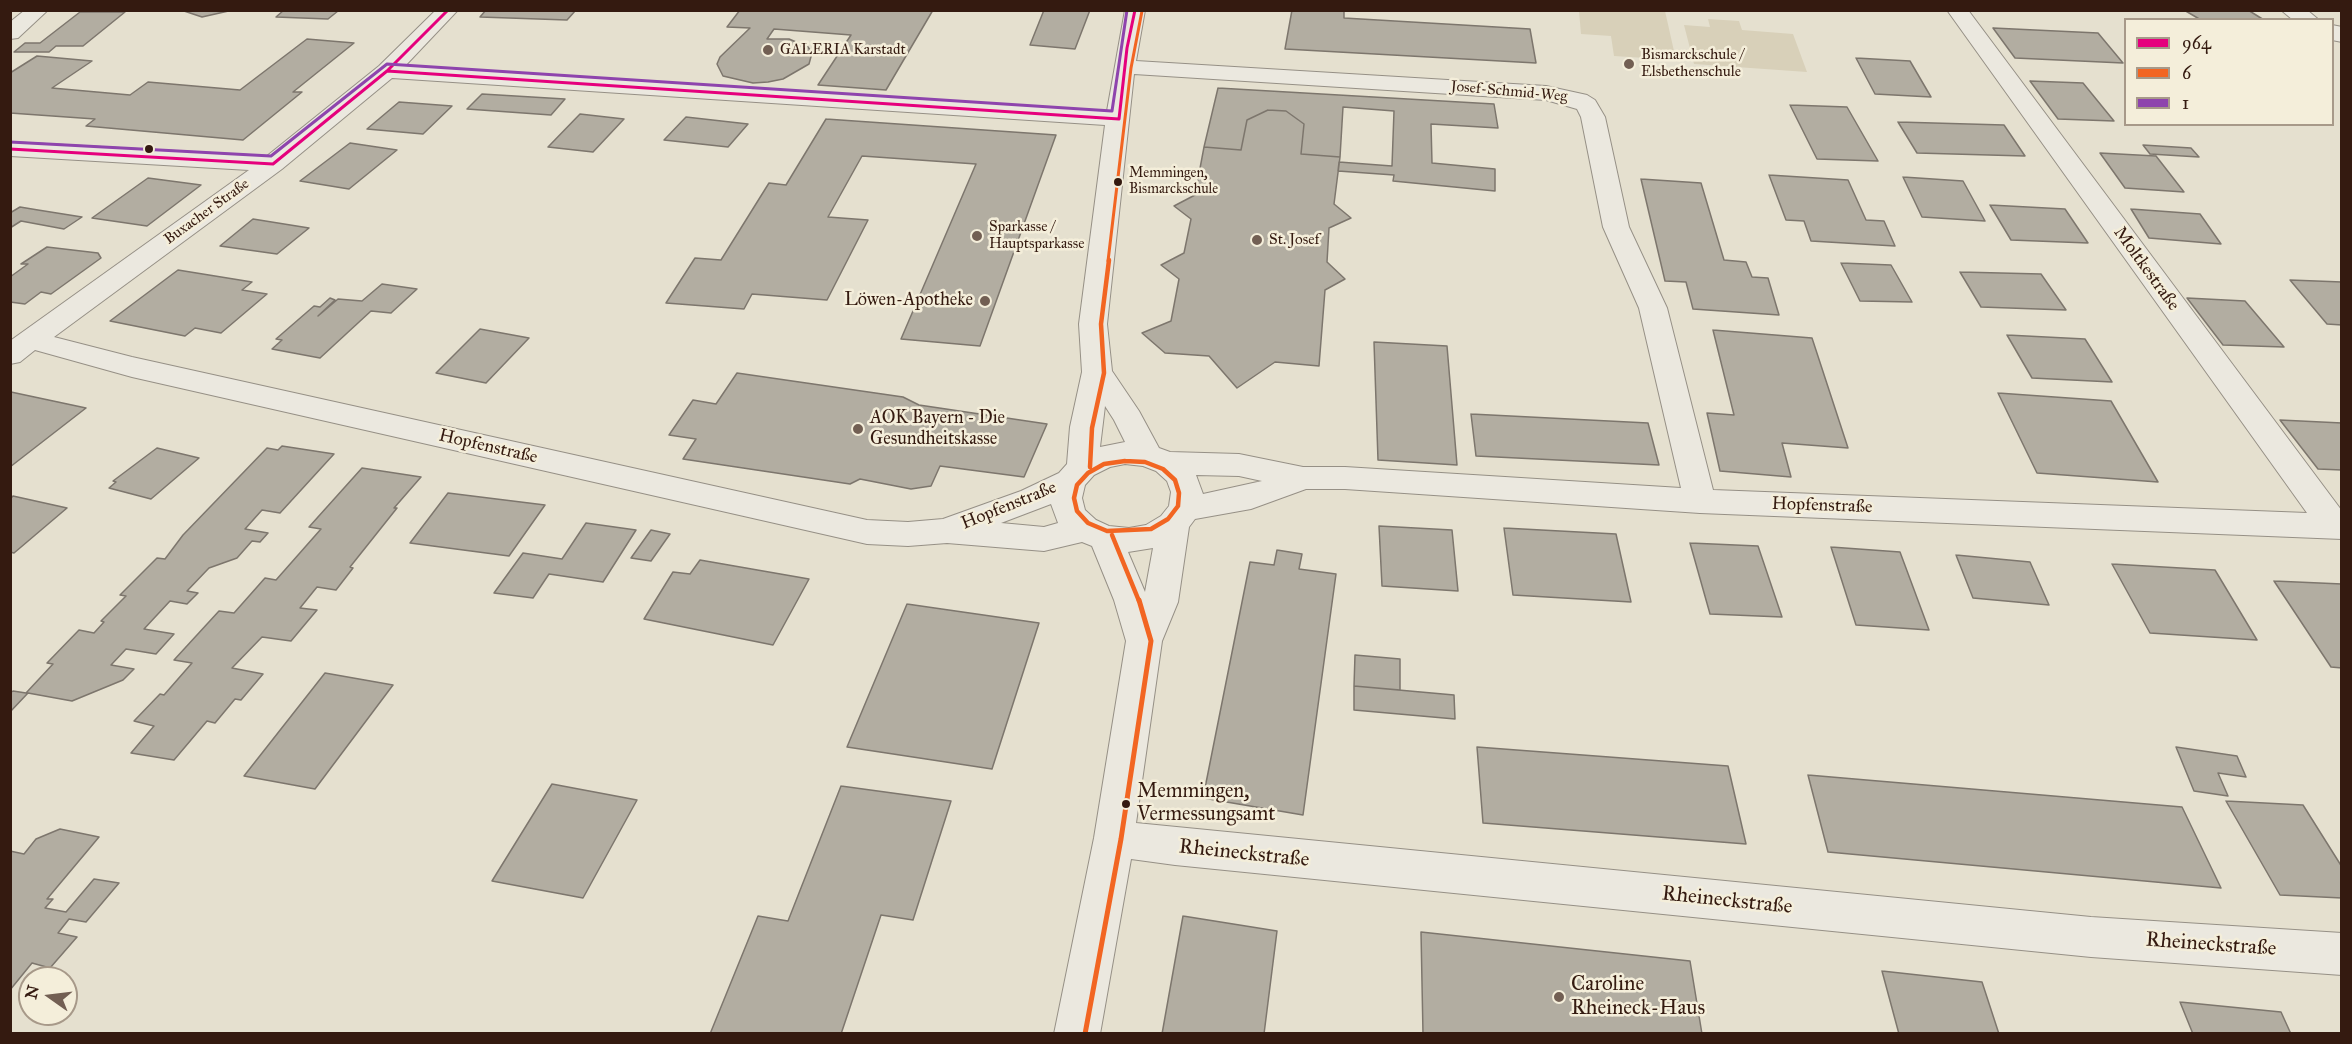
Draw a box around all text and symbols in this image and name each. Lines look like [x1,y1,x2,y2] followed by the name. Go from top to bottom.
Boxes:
[2124,18,2334,126] legend
[2182,32,2211,54] text: 964
[780,41,906,59] place label: GALERIA Karstadt
[761,43,775,57] marker: GALERIA Karstadt
[1641,46,1744,81] place label: Bismarckschule / Elsbethenschule
[1622,57,1636,71] marker: Bismarckschule / Elsbethenschule
[2182,62,2191,84] text: 6
[1450,78,1568,106] street label: Josef-Schmid-Weg
[2182,92,2189,114] text: 1
[143,143,155,155] unlabelled marker
[1129,166,1218,198] place label: Memmingen, Bismarckschule
[161,175,253,249] street label: Buxacher Straße
[1112,176,1124,188] marker: Memmingen, Bismarckschule
[989,218,1084,253] place label: Sparkasse / Hauptsparkasse
[2108,223,2184,315] street label: Moltkestraße
[970,229,984,243] marker: Sparkasse / Hauptsparkasse
[1269,231,1319,249] place label: St. Josef
[1250,233,1264,247] marker: St. Josef
[845,290,973,312] place label: Löwen-Apotheke
[978,294,992,308] marker: Löwen-Apotheke
[870,408,1005,450] place label: AOK Bayern - Die Gesundheitskasse
[851,422,865,436] marker: AOK Bayern - Die Gesundheitskasse
[436,425,540,469] street label: Hopfenstraße
[958,477,1060,535] street label: Hopfenstraße
[1771,493,1873,519] street label: Hopfenstraße
[1137,780,1275,827] place label: Memmingen, Vermessungsamt
[1120,798,1132,810] marker: Memmingen, Vermessungsamt
[1177,835,1311,873] street label: Rheineckstraße
[1660,882,1794,920] street label: Rheineckstraße
[2145,928,2277,962] street label: Rheineckstraße
[18,966,78,1026] north arrow
[1571,972,1705,1022] place label: Caroline Rheineck-Haus
[21,983,43,1001] text: N
[1552,990,1566,1004] marker: Caroline Rheineck-Haus

